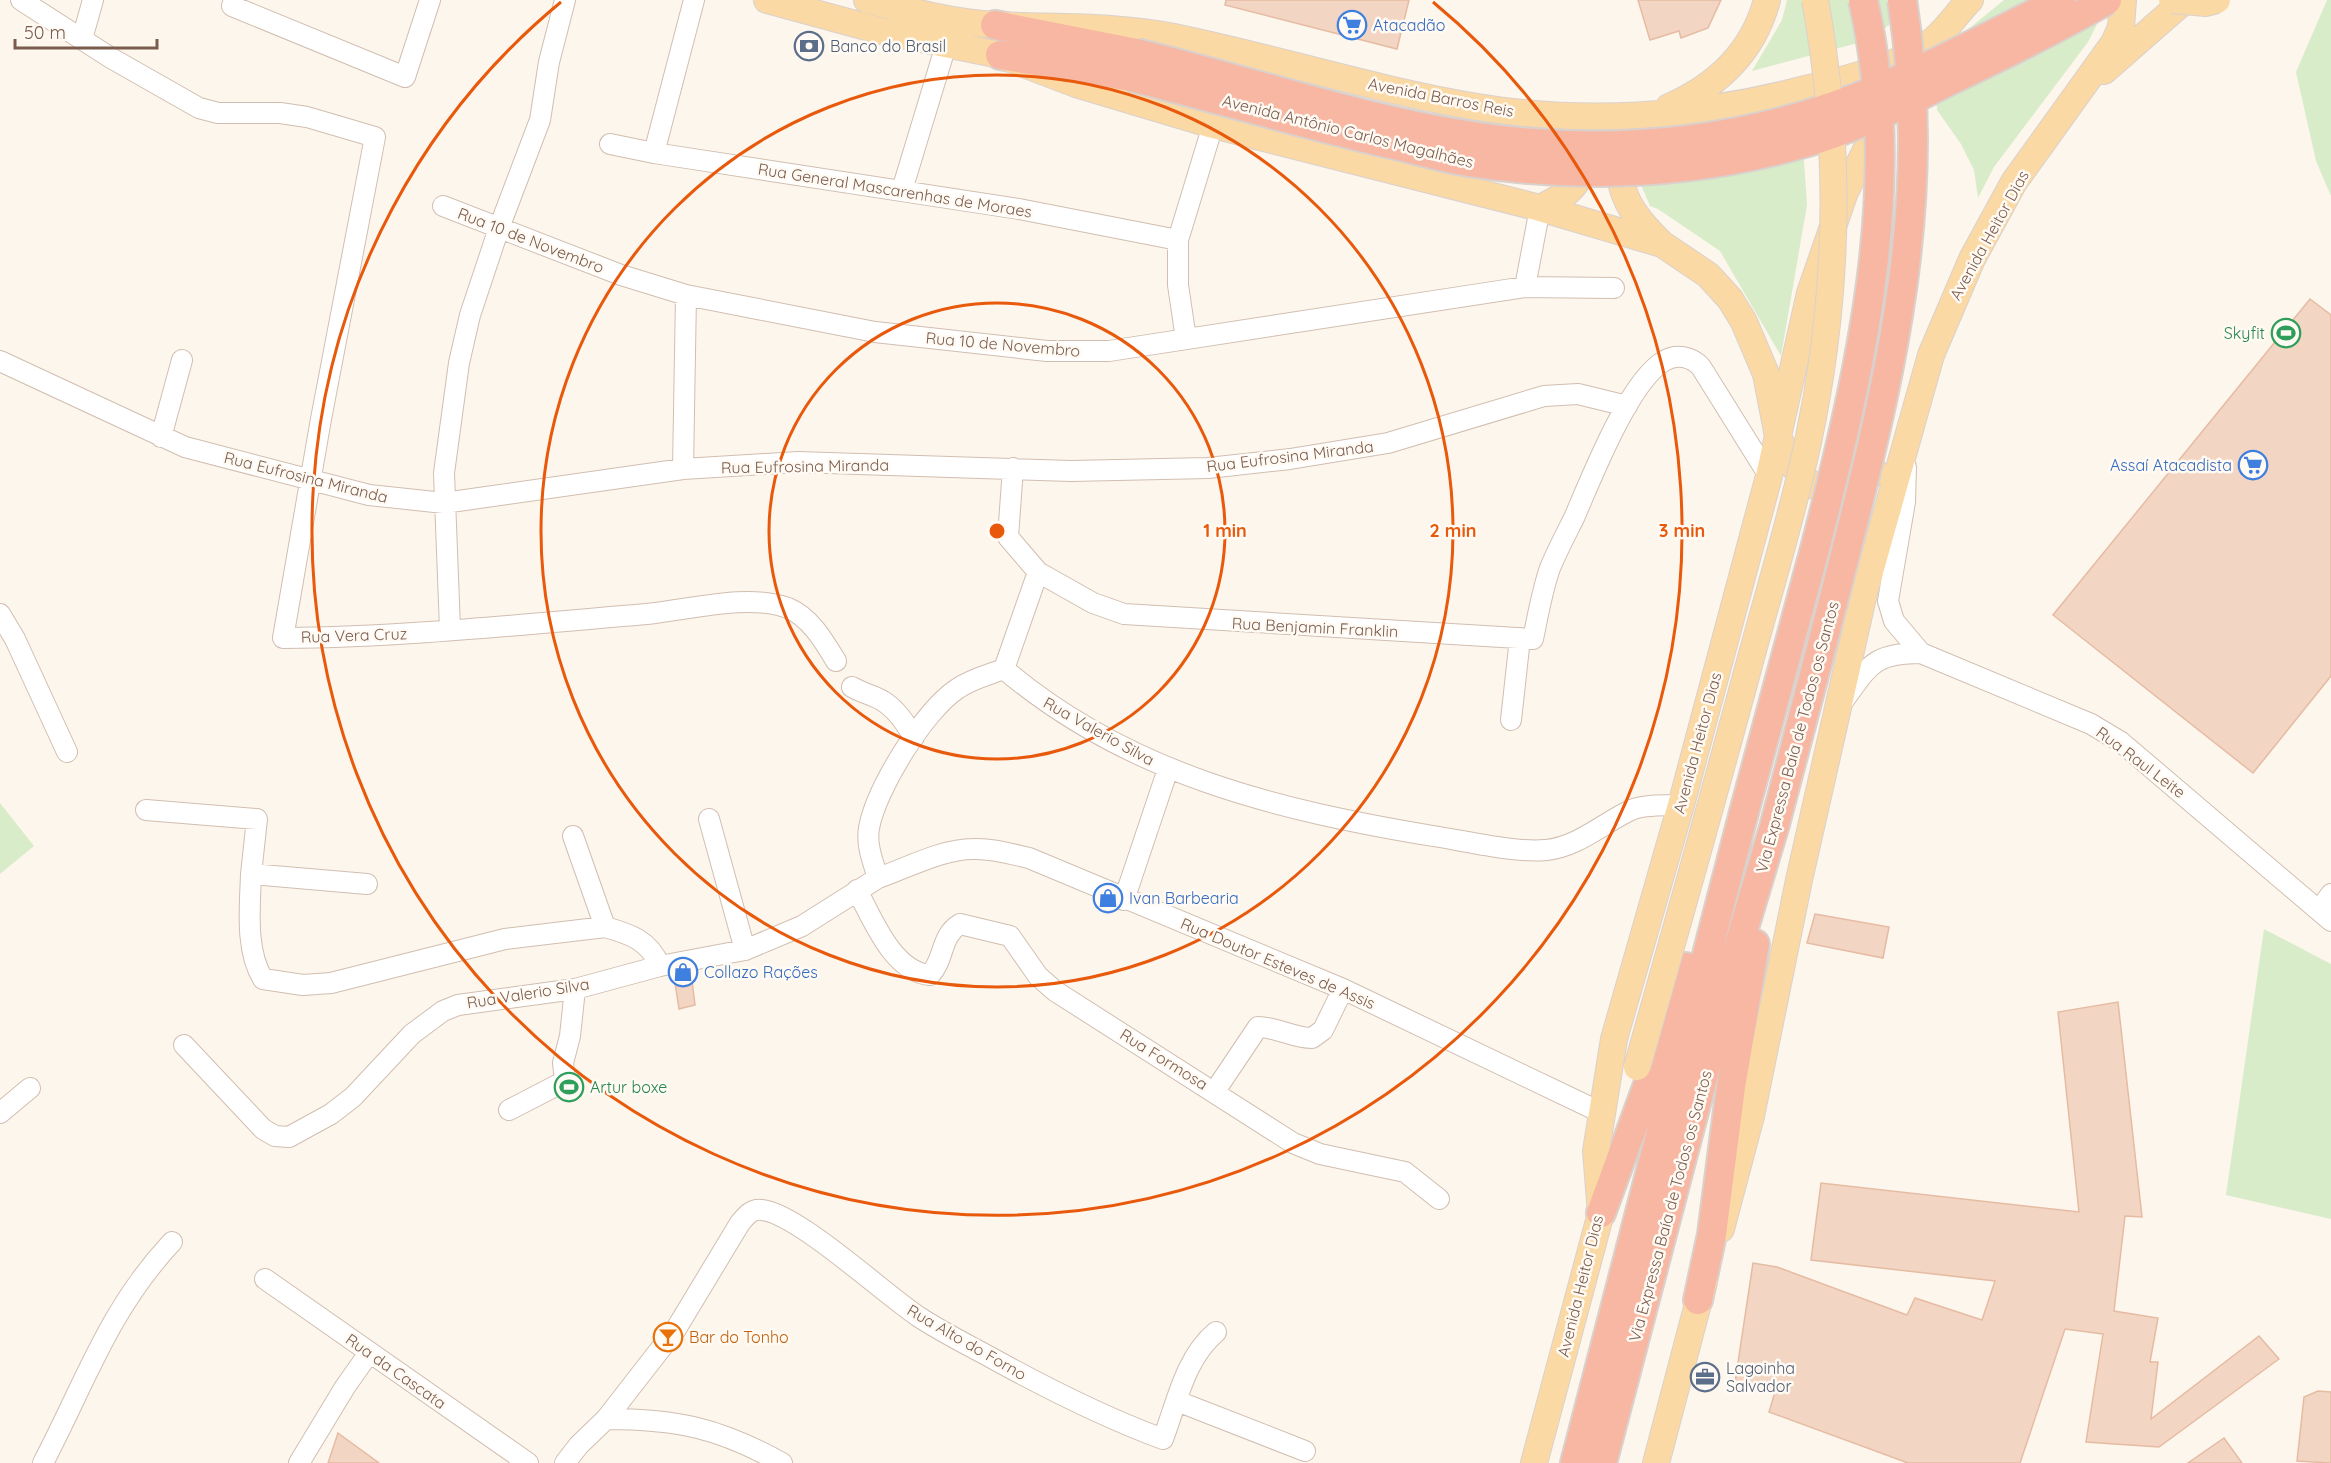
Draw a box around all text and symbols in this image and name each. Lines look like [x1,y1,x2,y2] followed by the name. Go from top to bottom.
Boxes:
[1336,9,1368,41] supermarket icon: Atacadão
[15,12,158,50] scale bar
[1373,15,1445,35] place label: Atacadão
[24,21,66,44] text: 50 m
[793,30,825,62] bank icon: Banco do Brasil
[830,36,946,56] place label: Banco do Brasil
[1366,73,1516,121] street label: Avenida Barros Reis
[1220,90,1476,172] street label: Avenida Antônio Carlos Magalhães
[757,158,1033,222] street label: Rua General Mascarenhas de Moraes
[1945,167,2033,303] street label: Avenida Heitor Dias
[455,203,607,277] street label: Rua 10 de Novembro
[2270,317,2302,349] sports icon: Skyfit
[2224,323,2265,343] place label: Skyfit
[925,327,1081,361] street label: Rua 10 de Novembro
[1205,436,1375,476] street label: Rua Eufrosina Miranda
[222,447,390,507] street label: Rua Eufrosina Miranda
[2237,449,2269,481] supermarket icon: Assaí Atacadista
[721,455,889,477] street label: Rua Eufrosina Miranda
[2110,455,2232,475] place label: Assaí Atacadista
[1203,519,1247,542] text: 1 min
[1430,519,1476,542] text: 2 min
[1659,519,1705,542] text: 3 min
[987,521,1007,541] centre of rings
[1751,599,1843,875] street label: Via Expressa Baía de Todos os Santos
[1231,613,1399,641] street label: Rua Benjamin Franklin
[300,623,408,647] street label: Rua Vera Cruz
[1669,670,1725,816] street label: Avenida Heitor Dias
[1040,692,1158,770] street label: Rua Valerio Silva
[2092,722,2190,802] street label: Rua Raul Leite
[1092,882,1124,914] shop icon: Ivan Barbearia
[1129,888,1239,908] place label: Ivan Barbearia
[1178,913,1378,1013] street label: Rua Doutor Esteves de Assis
[667,956,699,988] shop icon: Collazo Rações
[704,962,818,982] place label: Collazo Rações
[465,973,591,1013] street label: Rua Valerio Silva
[1116,1024,1212,1094] street label: Rua Formosa
[1624,1068,1716,1344] street label: Via Expressa Baía de Todos os Santos
[553,1071,585,1103] sports icon: Artur boxe
[590,1077,667,1097] place label: Artur boxe
[1553,1213,1607,1359] street label: Avenida Heitor Dias
[904,1300,1030,1384] street label: Rua Alto do Forno
[652,1321,684,1353] bar icon: Bar do Tonho
[689,1327,789,1347] place label: Bar do Tonho
[342,1329,450,1413] street label: Rua da Cascata
[1726,1358,1795,1396] place label: Lagoinha Salvador
[1689,1361,1721,1393] office icon: Lagoinha Salvador

